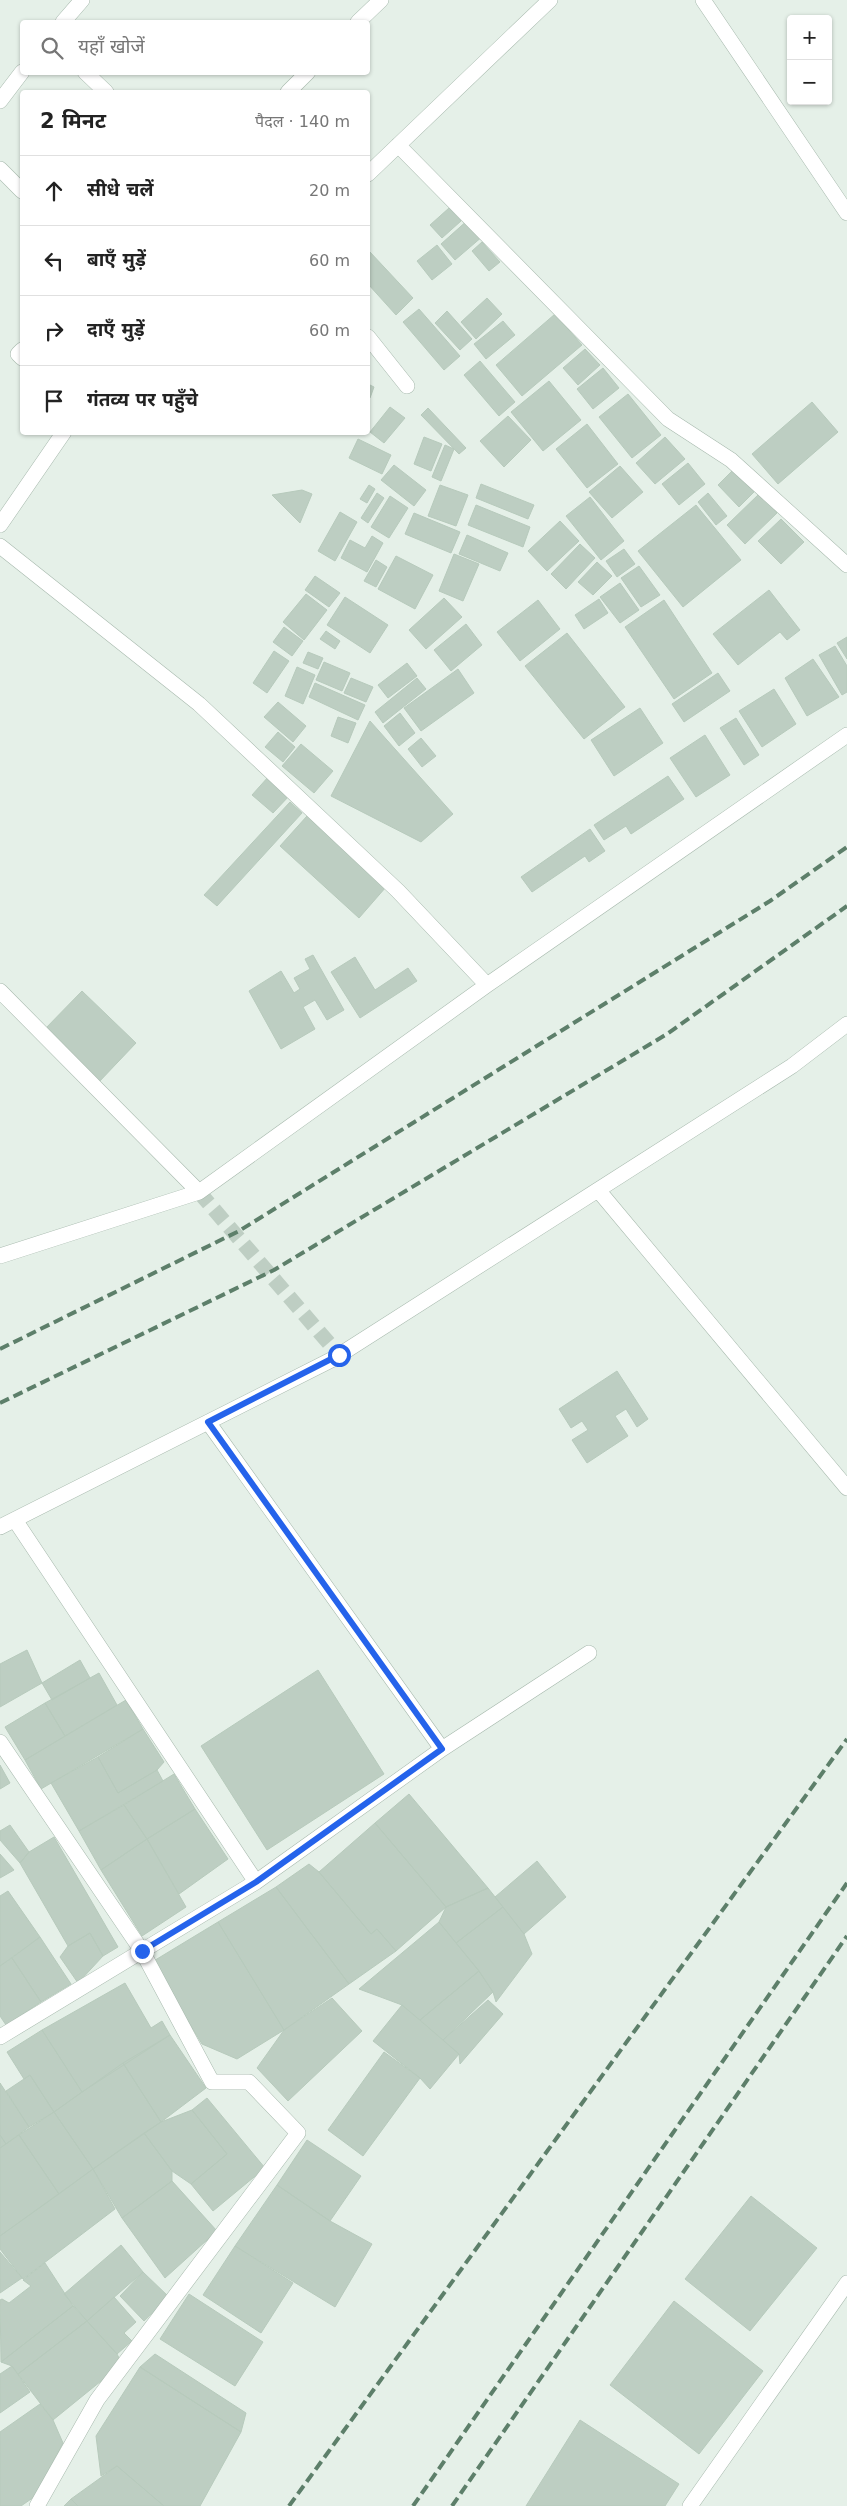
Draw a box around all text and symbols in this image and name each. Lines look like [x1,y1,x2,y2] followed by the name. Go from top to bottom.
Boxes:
[787,15,832,105] map controls
[787,15,832,60] button: +
[20,20,370,75] search box
[38,34,66,62] icon: search
[78,35,145,57] text: यहाँ खोजें
[787,60,832,105] button: −
[40,109,106,133] text: 2 मिनट
[255,112,350,131] text: पैदल · 140 m
[40,177,68,205] icon: ahead
[87,178,154,200] text: सीधे चलें
[309,181,350,200] text: 20 m
[40,247,68,275] icon: left
[87,248,146,270] text: बाएँ मुड़ें
[309,251,350,270] text: 60 m
[40,317,68,345] icon: right
[87,318,145,340] text: दाएँ मुड़ें
[309,321,350,340] text: 60 m
[40,387,68,415] icon: arrive
[87,388,198,410] text: गंतव्य पर पहुँचे
[328,1344,351,1367] route start
[131,1940,154,1963] route end

